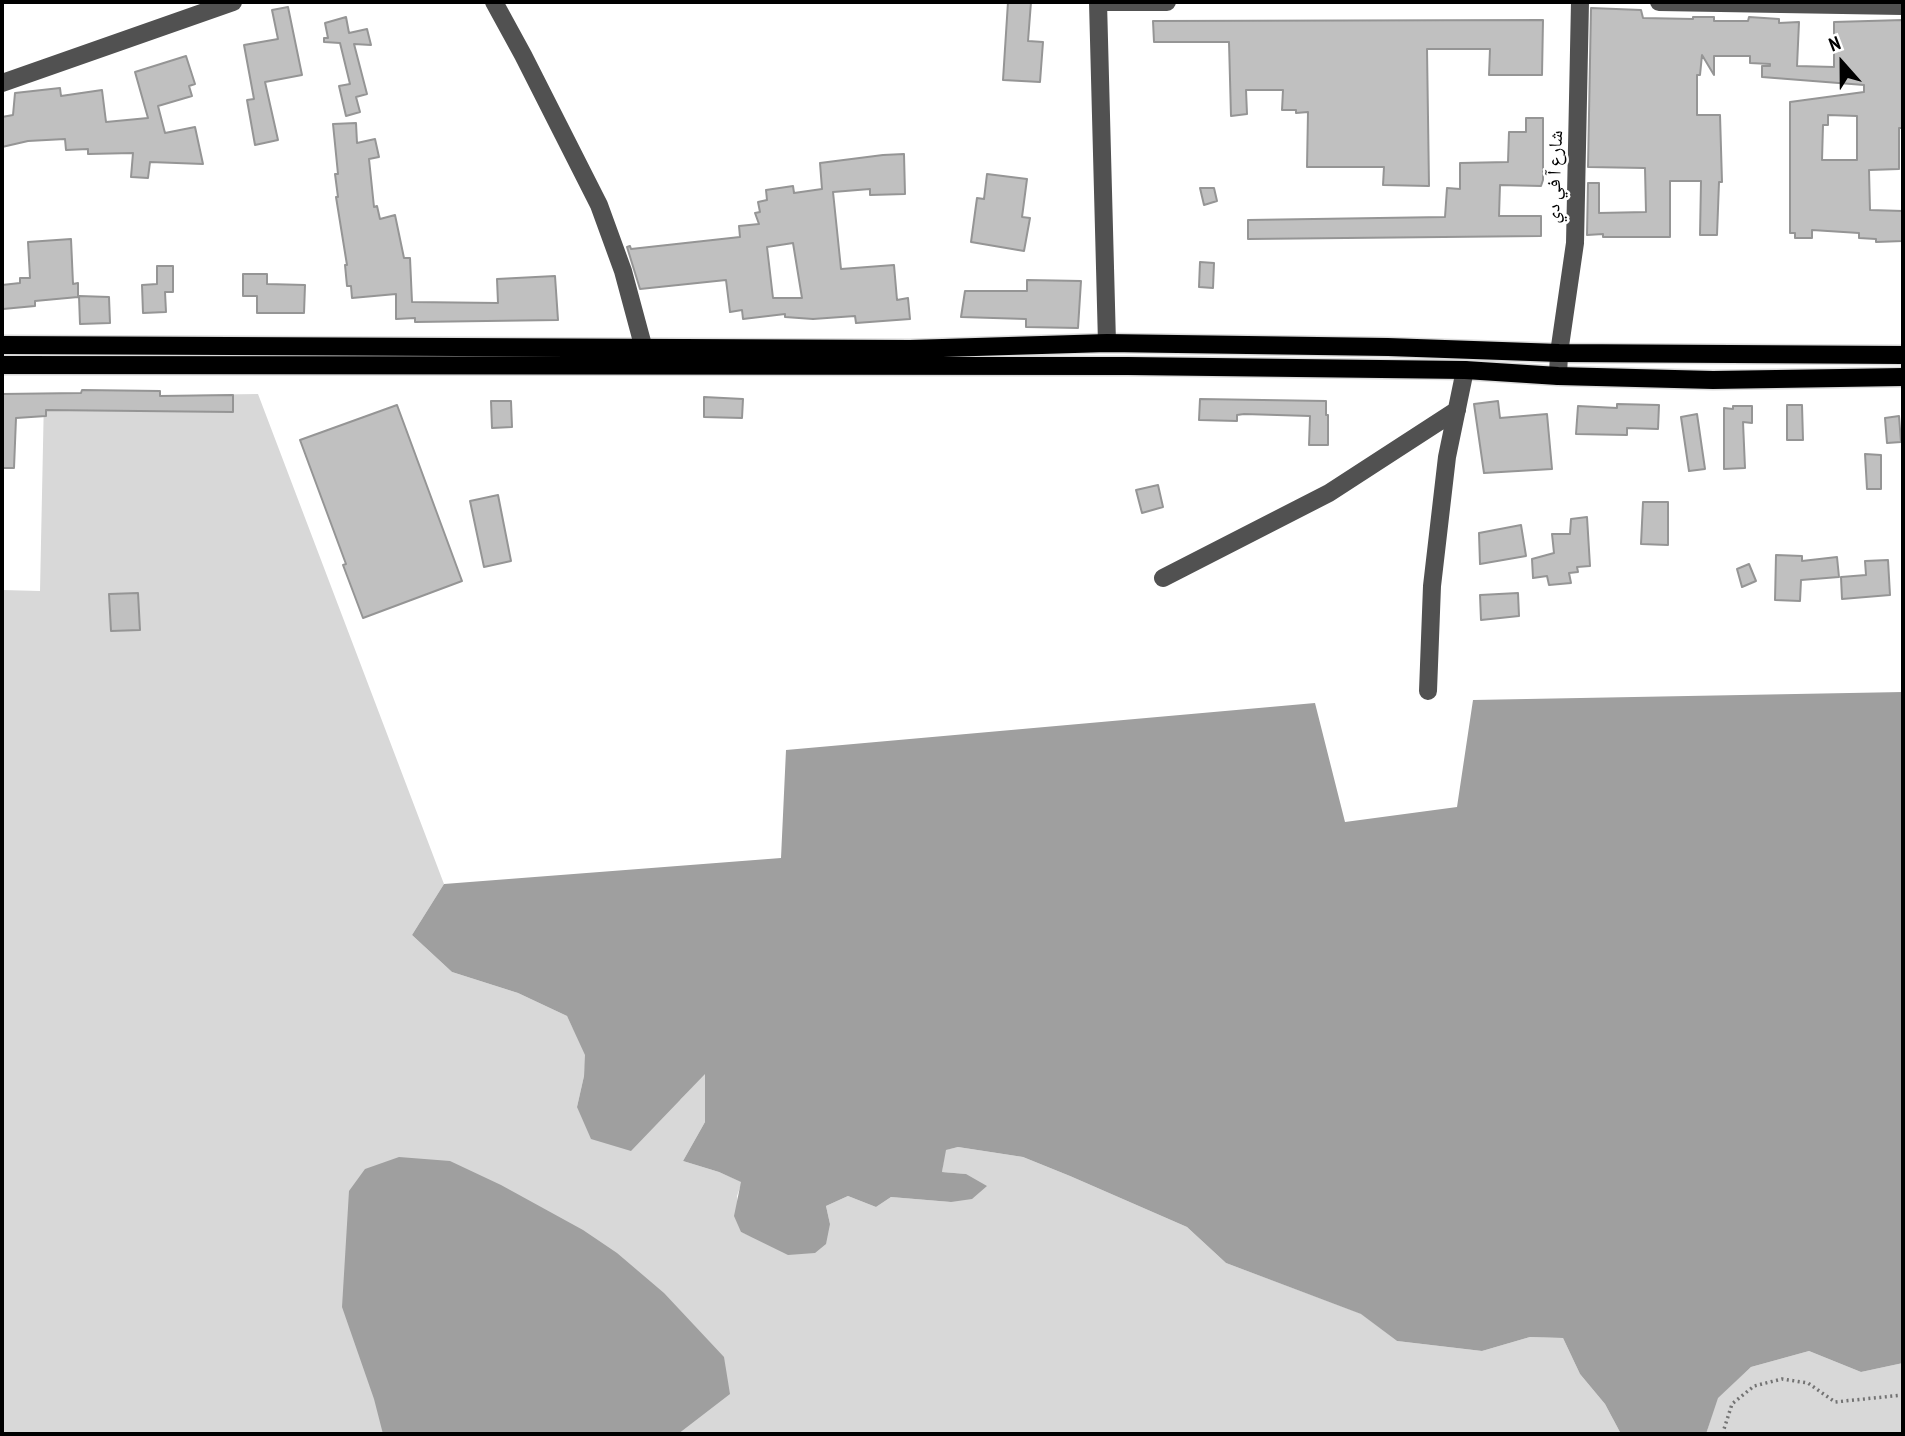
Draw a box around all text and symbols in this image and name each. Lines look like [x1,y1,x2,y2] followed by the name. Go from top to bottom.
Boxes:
[1807,28,1877,98] north arrow
[1825,30,1844,56] text: N
[1542,130,1568,224] street label: شارع آ في دي

